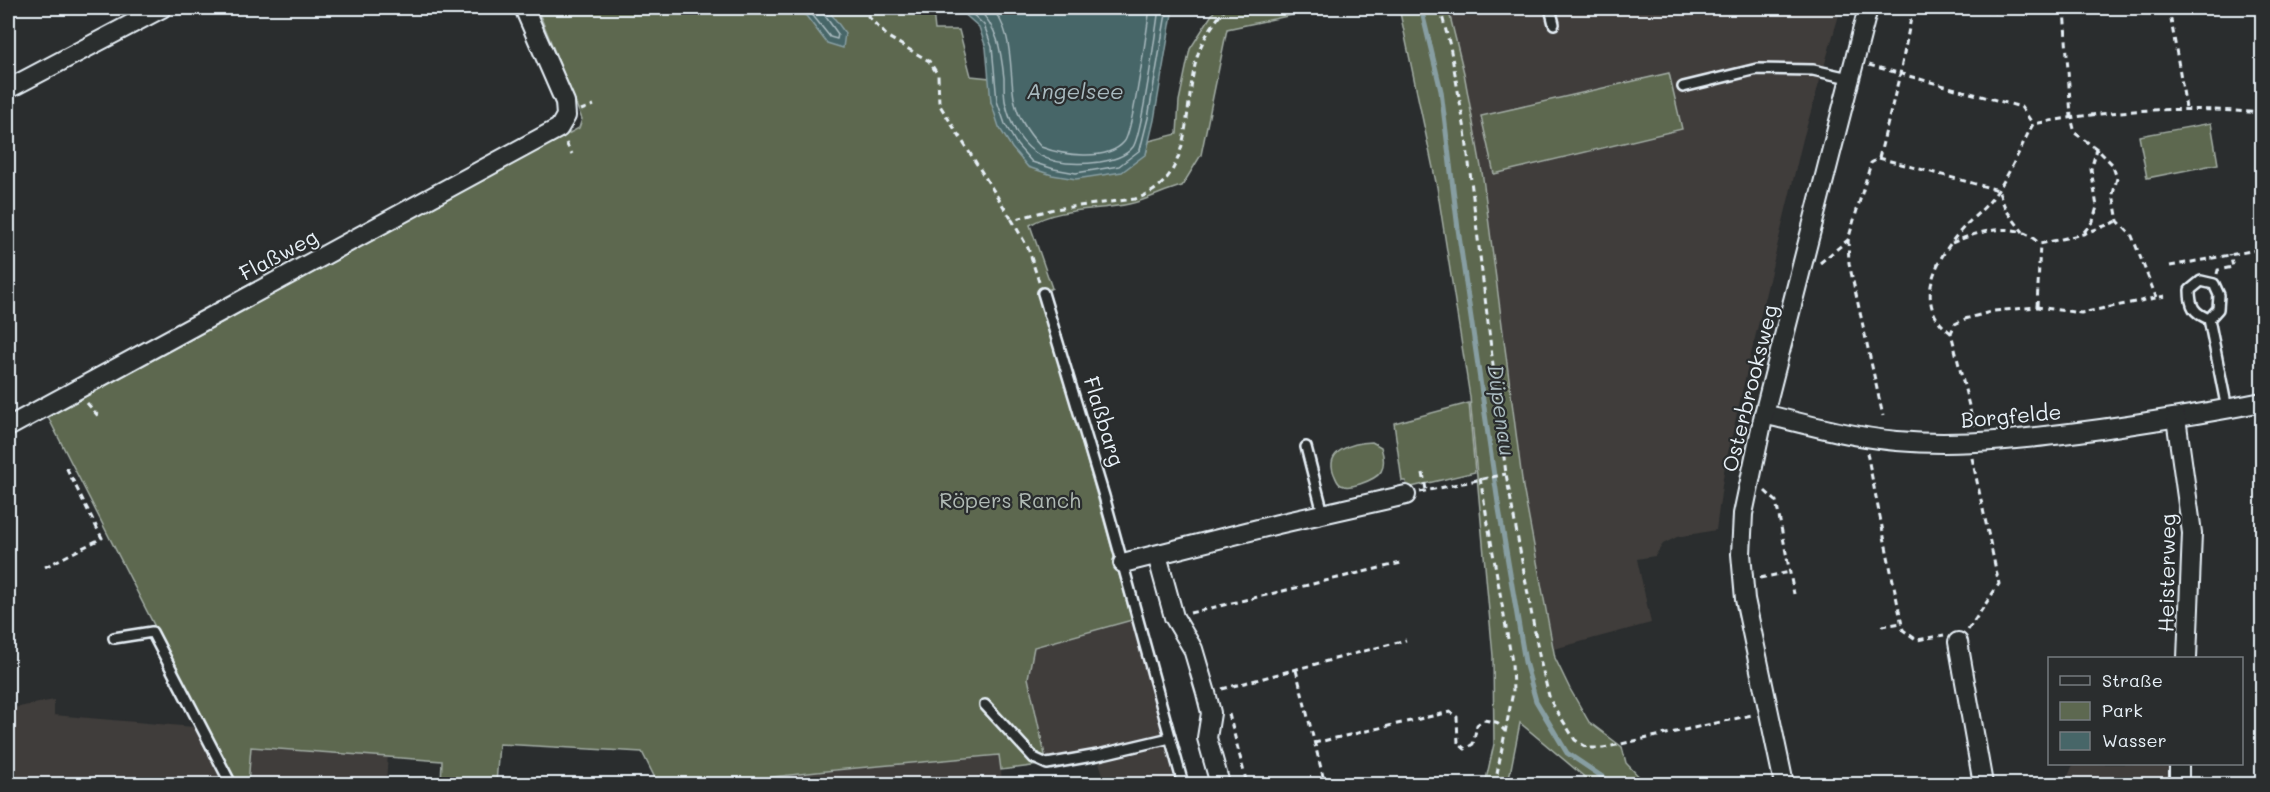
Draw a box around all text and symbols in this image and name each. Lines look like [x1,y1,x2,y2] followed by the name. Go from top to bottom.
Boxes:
[1026,76,1124,105] water label: Angelsee
[234,222,322,286] street label: Flaßweg
[1715,302,1783,474] street label: Osterbrooksweg
[1481,362,1523,458] water label: Düpenau
[1079,373,1131,469] street label: Flaßbarg
[1960,397,2062,433] street label: Borgfelde
[939,486,1081,513] park label: Röpers Ranch
[2151,513,2181,633] street label: Heisterweg
[2048,657,2243,765] legend
[2102,668,2163,692] text: Straße
[2102,698,2143,722] text: Park
[2102,728,2167,752] text: Wasser

